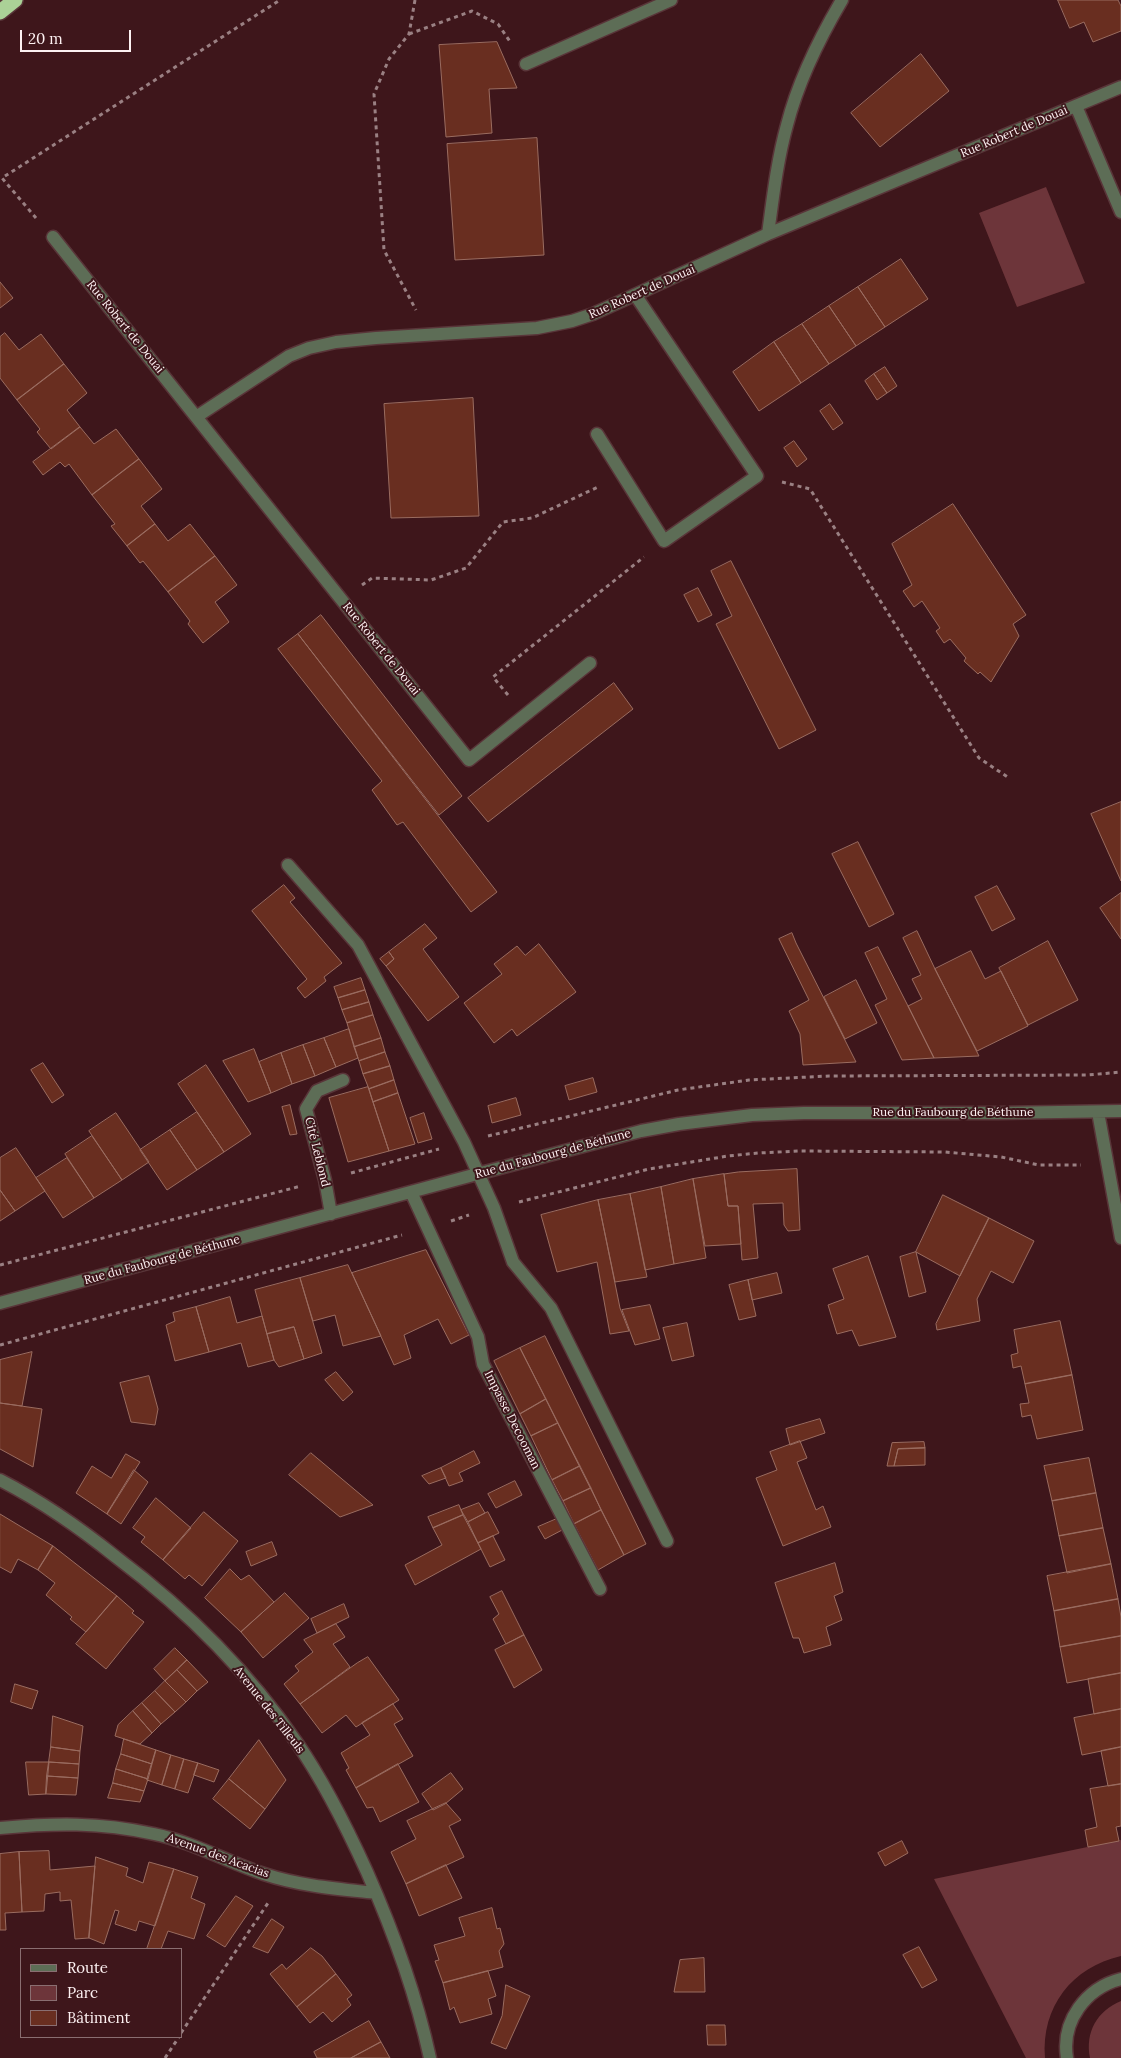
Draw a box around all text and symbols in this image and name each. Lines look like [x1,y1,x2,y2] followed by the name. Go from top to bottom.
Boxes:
[22,20,134,52] scale bar
[28,29,63,48] text: 20 m
[958,103,1070,161] street label: Rue Robert de Douai
[587,262,697,322] street label: Rue Robert de Douai
[83,278,167,376] street label: Rue Robert de Douai
[339,600,423,698] street label: Rue Robert de Douai
[873,1106,1033,1120] street label: Rue du Faubourg de Béthune
[301,1116,333,1188] street label: Cité Leblond
[473,1126,633,1182] street label: Rue du Faubourg de Béthune
[82,1232,242,1288] street label: Rue du Faubourg de Béthune
[481,1368,543,1472] street label: Impasse Decooman
[231,1664,307,1756] street label: Avenue des Tilleuls
[165,1831,271,1881] street label: Avenue des Acacias
[20,1948,182,2038] legend
[67,1958,108,1977] text: Route
[67,1983,98,2002] text: Parc
[67,2008,130,2027] text: Bâtiment

